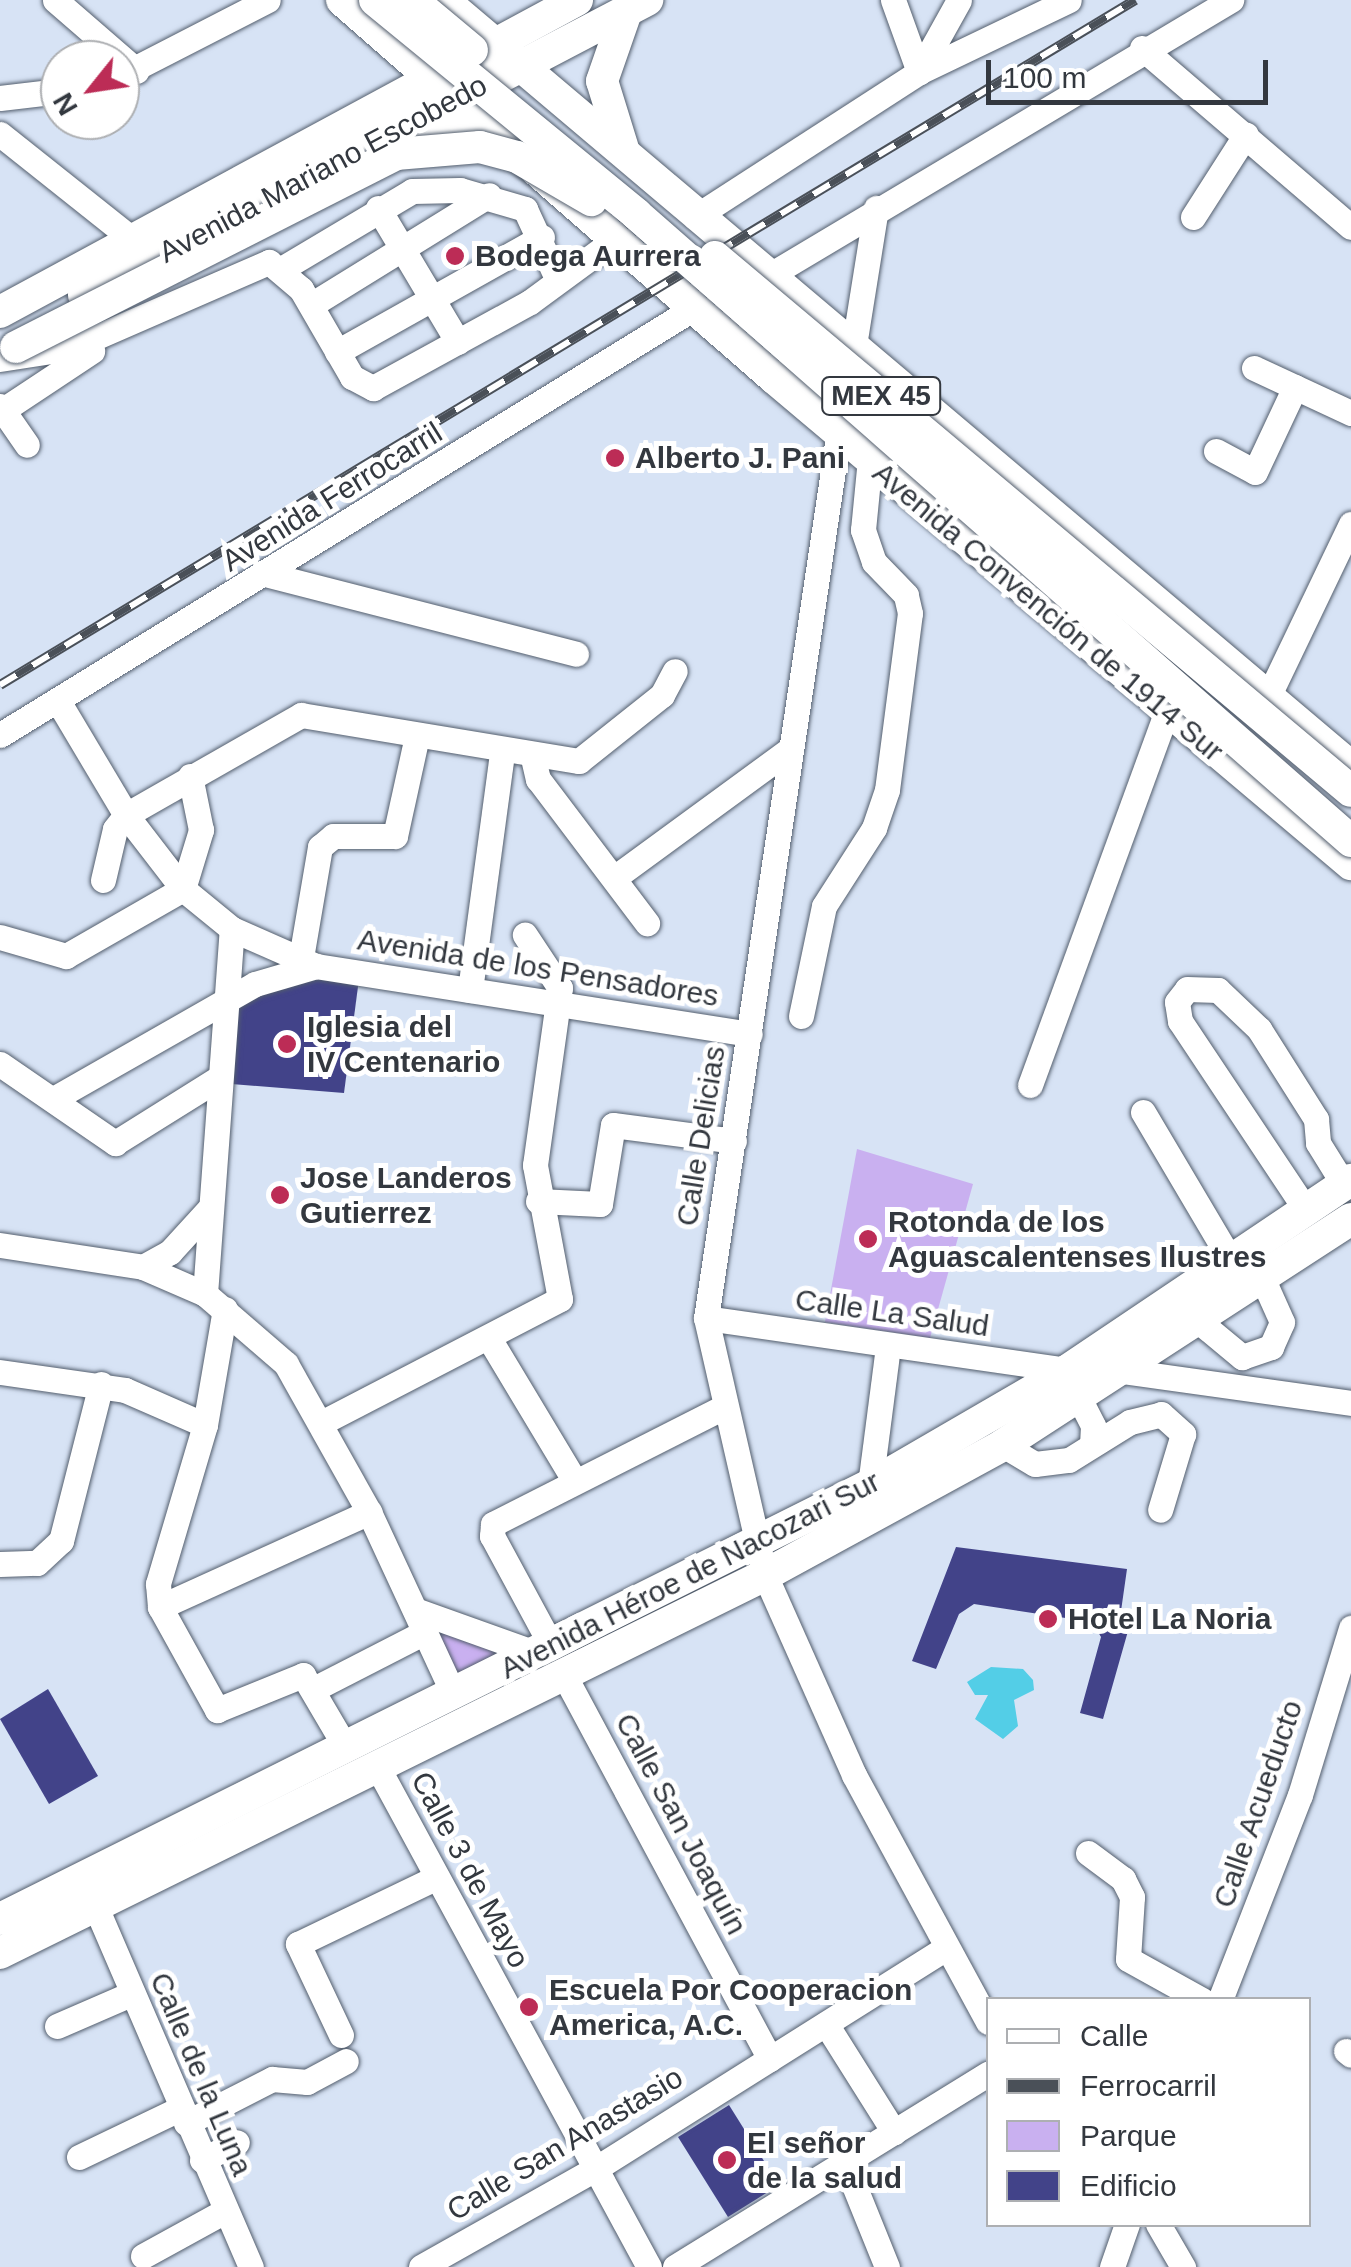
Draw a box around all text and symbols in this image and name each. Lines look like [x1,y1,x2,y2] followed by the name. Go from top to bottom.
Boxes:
[40,40,140,140] north arrow
[991,40,1274,102] scale bar
[1003,61,1086,94] text: 100 m
[153,67,493,271] street label: Avenida Mariano Escobedo
[47,88,84,121] text: N
[475,238,702,274] place label: Bodega Aurrera
[444,245,466,267] marker: Bodega Aurrera
[821,373,941,419] road number: MEX 45
[215,415,449,579] street label: Avenida Ferrocarril
[635,440,845,476] place label: Alberto J. Pani
[604,447,626,469] marker: Alberto J. Pani
[865,455,1231,769] street label: Avenida Convención de 1914 Sur
[355,922,721,1014] street label: Avenida de los Pensadores
[307,1009,500,1080] place label: Iglesia del IV Centenario
[276,1033,298,1055] marker: Iglesia del IV Centenario
[669,1043,733,1229] street label: Calle Delicias
[300,1160,512,1230] place label: Jose Landeros Gutierrez
[269,1184,291,1206] marker: Jose Landeros Gutierrez
[888,1204,1267,1274] place label: Rotonda de los Aguascalentenses Ilustres
[857,1228,879,1250] marker: Rotonda de los Aguascalentenses Ilustres
[793,1282,991,1344] street label: Calle La Salud
[494,1463,886,1687] street label: Avenida Héroe de Nacozari Sur
[1068,1601,1271,1637] place label: Hotel La Noria
[1037,1608,1059,1630] marker: Hotel La Noria
[1205,1695,1311,1913] street label: Calle Acueducto
[608,1707,754,1941] street label: Calle San Joaquín
[403,1766,537,1974] street label: Calle 3 de Mayo
[142,1967,260,2181] street label: Calle de la Luna
[549,1972,912,2042] place label: Escuela Por Cooperacion America, A.C.
[518,1996,540,2018] marker: Escuela Por Cooperacion America, A.C.
[986,1997,1311,2227] legend
[1080,2019,1148,2052] text: Calle
[440,2059,690,2229] street label: Calle San Anastasio
[1080,2069,1217,2102] text: Ferrocarril
[1080,2119,1177,2152] text: Parque
[747,2125,902,2196] place label: El señor de la salud
[716,2149,738,2171] marker: El señor de la salud
[1080,2169,1177,2202] text: Edificio

